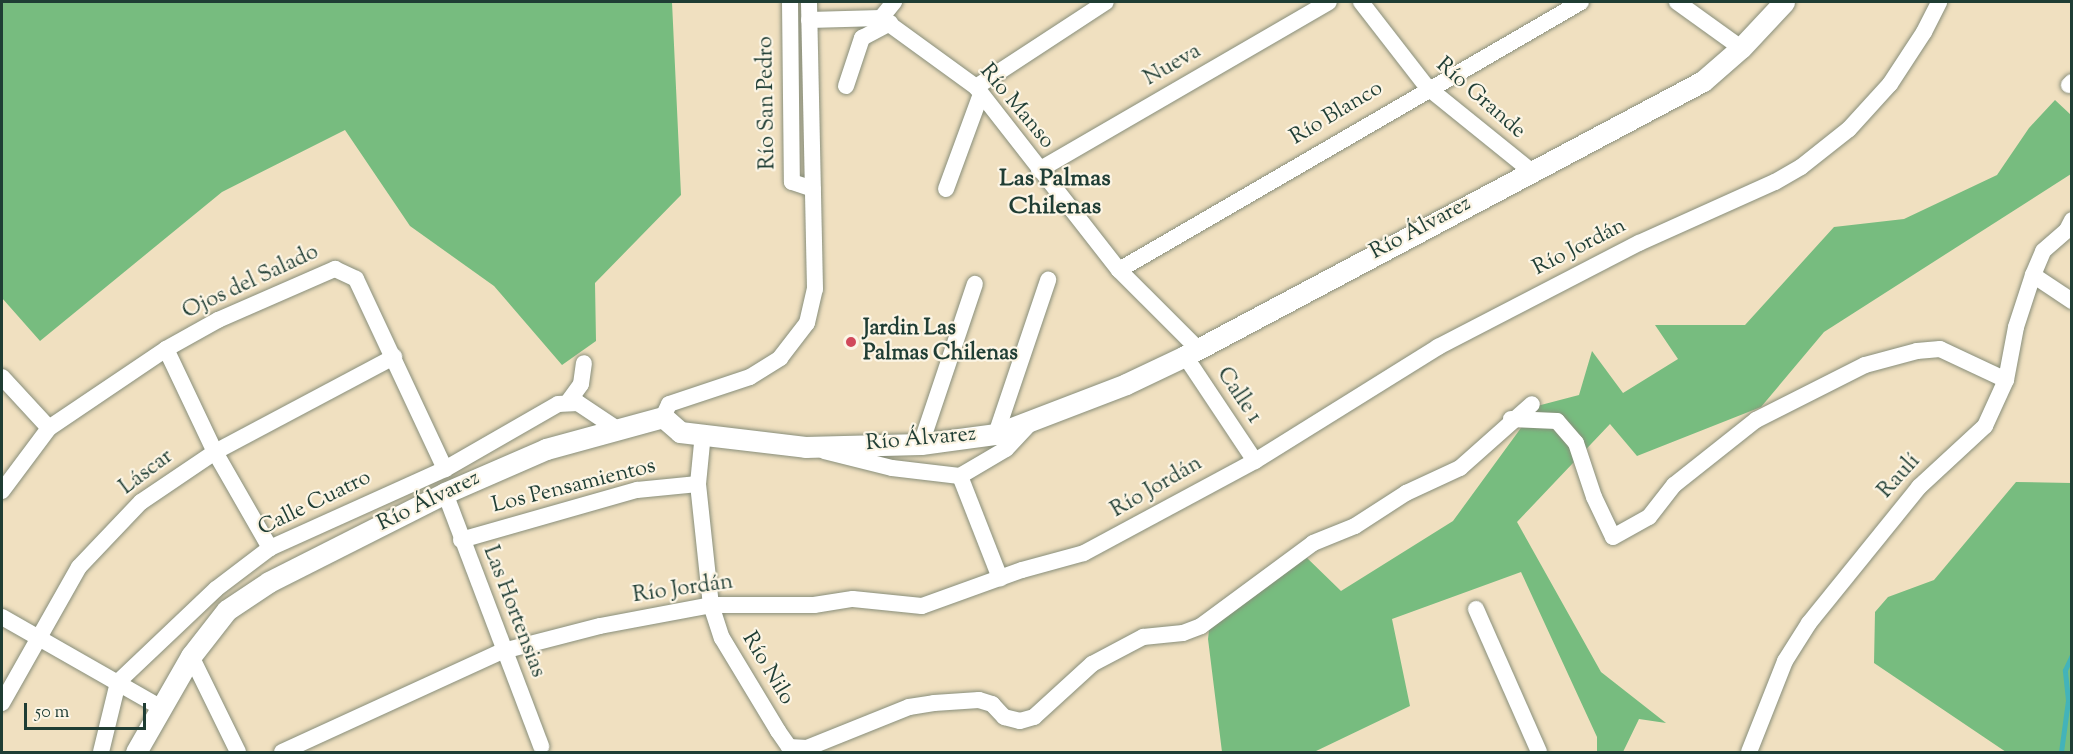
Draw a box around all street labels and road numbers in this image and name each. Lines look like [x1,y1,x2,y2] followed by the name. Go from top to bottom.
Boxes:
[754,36,782,170] street label: Río San Pedro
[1140,39,1206,93] street label: Nueva
[1430,53,1530,145] street label: Río Grande
[973,59,1059,155] street label: Río Manso
[1286,76,1388,152] street label: Río Blanco
[1366,191,1476,267] street label: Río Álvarez
[1529,213,1631,283] street label: Río Jordán
[179,240,323,326] street label: Ojos del Salado
[1210,363,1266,429] street label: Calle 1
[865,422,977,458] street label: Río Álvarez
[115,444,179,502] street label: Láscar
[1873,449,1927,505] street label: Raulí
[1107,451,1207,525] street label: Río Jordán
[489,454,659,520] street label: Los Pensamientos
[254,465,376,543] street label: Calle Cuatro
[374,466,484,538] street label: Río Álvarez
[476,542,550,682] street label: Las Hortensias
[631,570,735,610] street label: Río Jordán
[735,628,799,710] street label: Río Nilo

